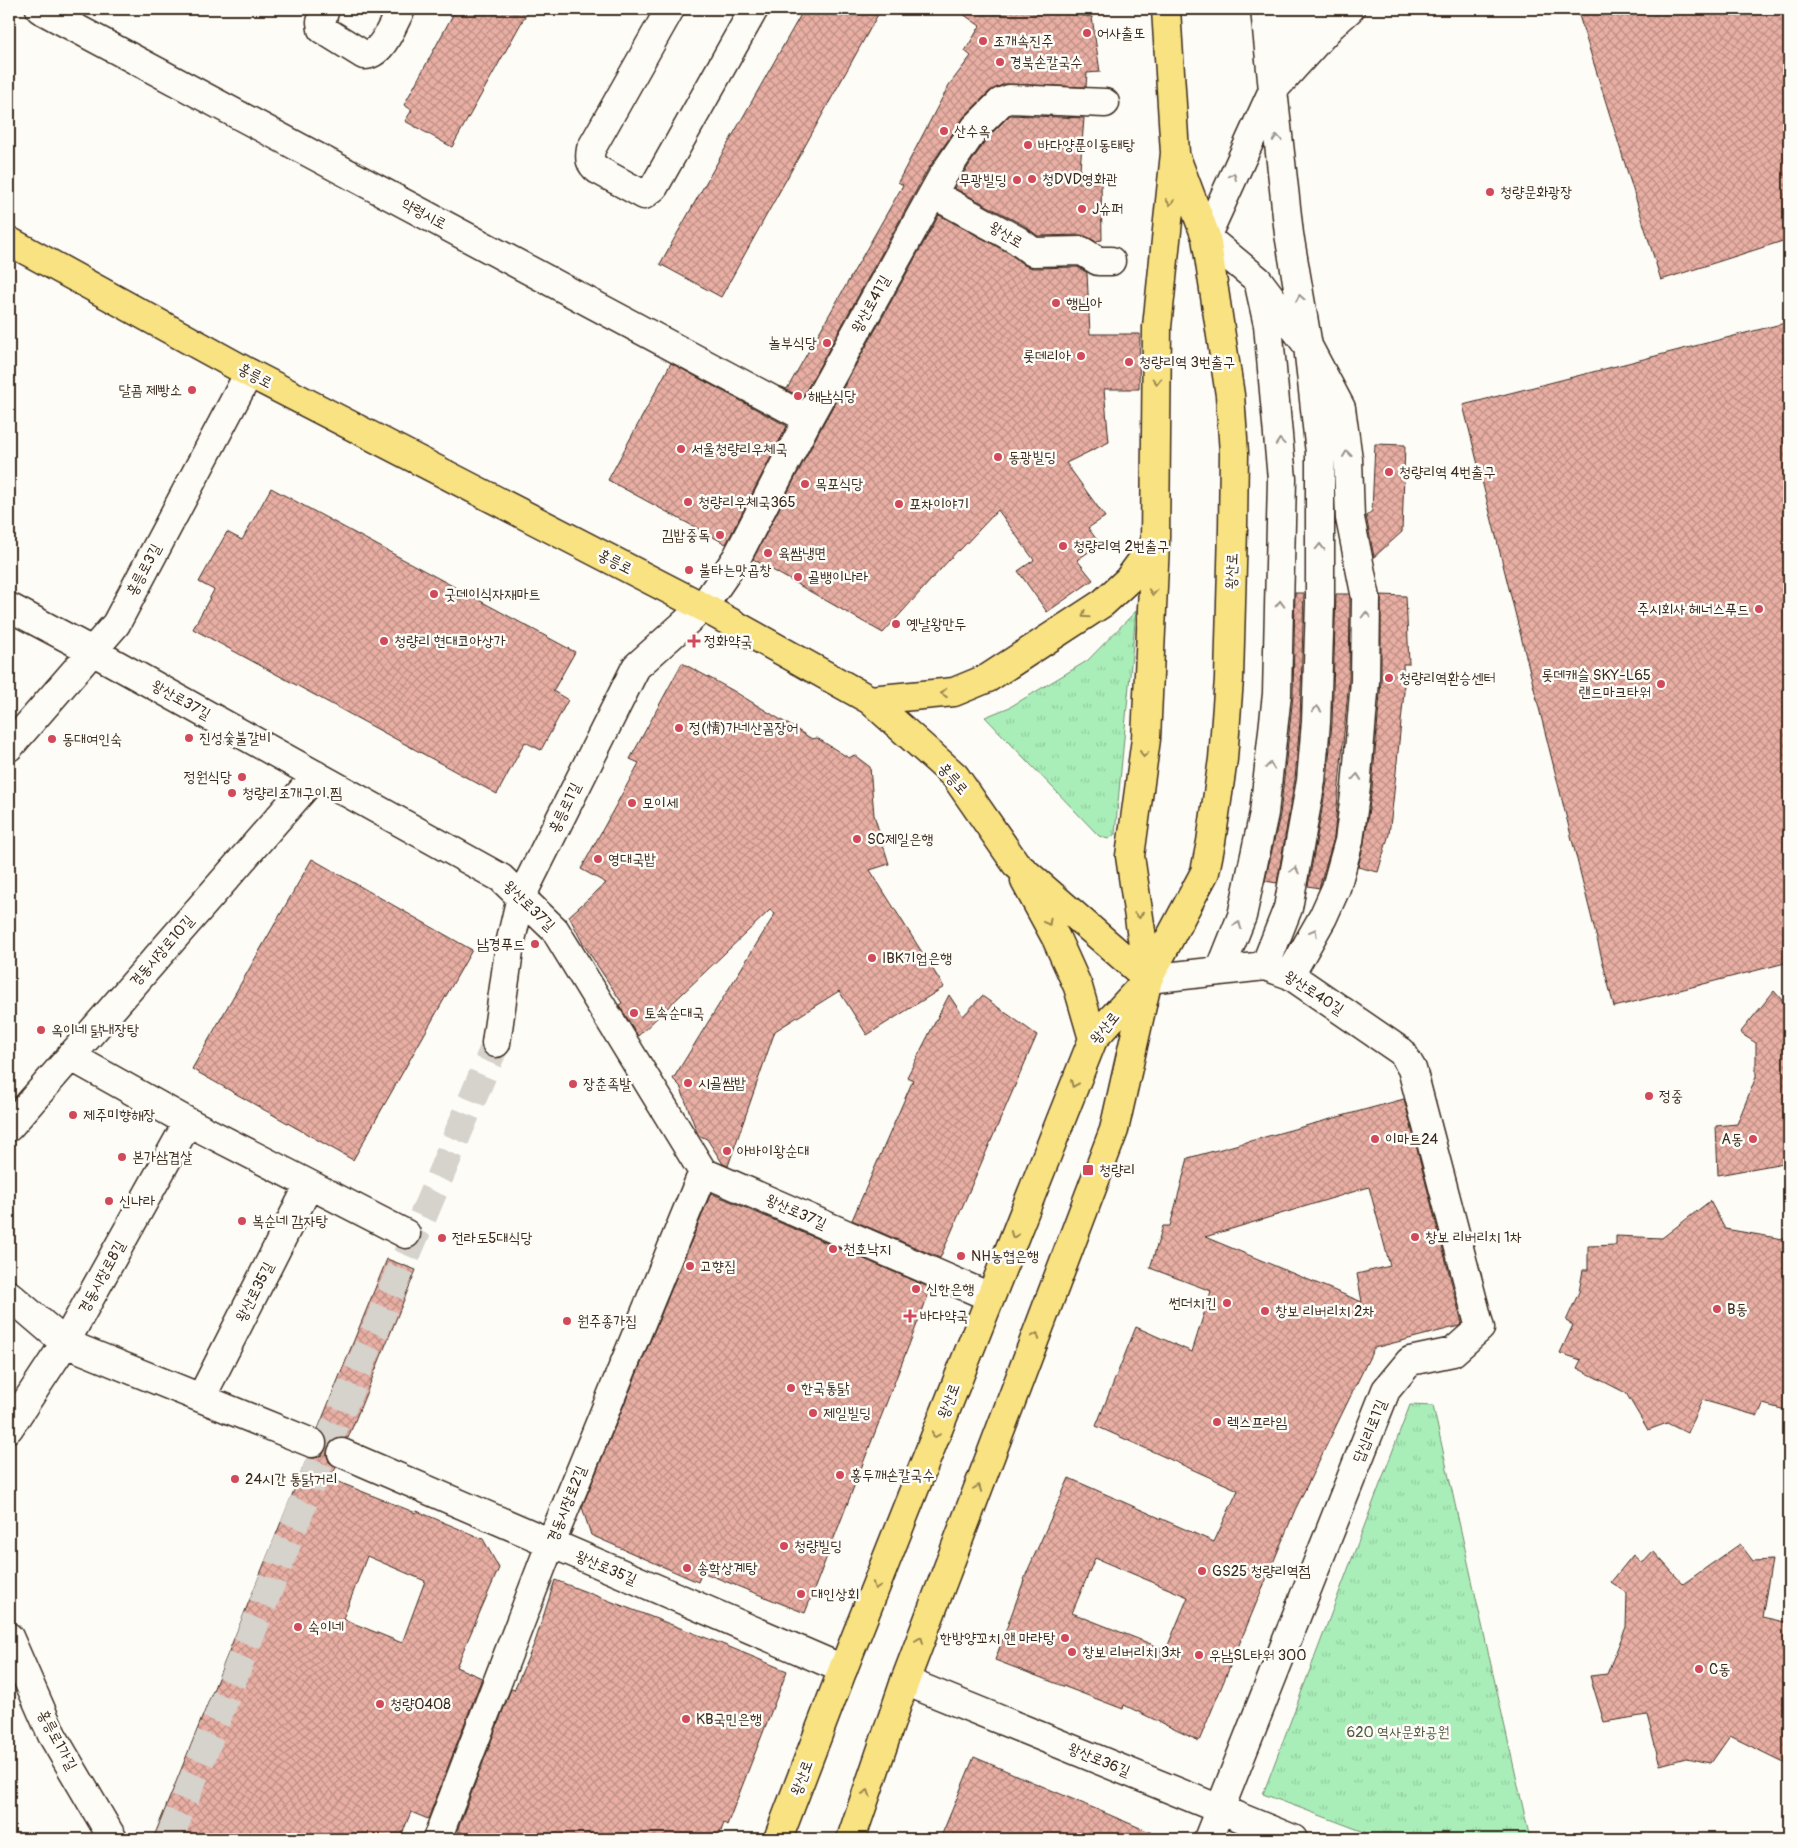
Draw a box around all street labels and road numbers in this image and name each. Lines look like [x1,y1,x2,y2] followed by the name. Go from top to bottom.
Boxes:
[398,194,450,234] street label: 약령시로
[986,218,1026,252] street label: 왕산로
[847,272,895,336] street label: 왕산로41길
[235,359,275,393] street label: 홍릉로
[122,541,166,599] street label: 홍릉로3길
[595,545,635,579] street label: 홍릉로
[1222,553,1242,589] street label: 왕산로
[148,676,214,724] street label: 왕산로37길
[934,759,972,799] street label: 홍릉로
[545,779,585,837] street label: 홍릉로1길
[499,877,559,935] street label: 왕산로37길
[126,911,198,991] street label: 경동시장로10길
[1281,967,1347,1019] street label: 왕산로40길
[1086,1008,1124,1048] street label: 왕산로
[763,1190,829,1234] street label: 왕산로37길
[74,1237,130,1317] street label: 경동시장로8길
[232,1259,278,1325] street label: 왕산로35길
[934,1381,964,1421] street label: 왕산로
[1349,1397,1391,1465] street label: 답십리로1길
[543,1463,591,1545] street label: 경동시장로2길
[572,1547,640,1589] street label: 왕산로35길
[33,1706,81,1774] street label: 홍릉로1가길
[1065,1739,1133,1781] street label: 왕산로36길
[787,1758,817,1798] street label: 왕산로

